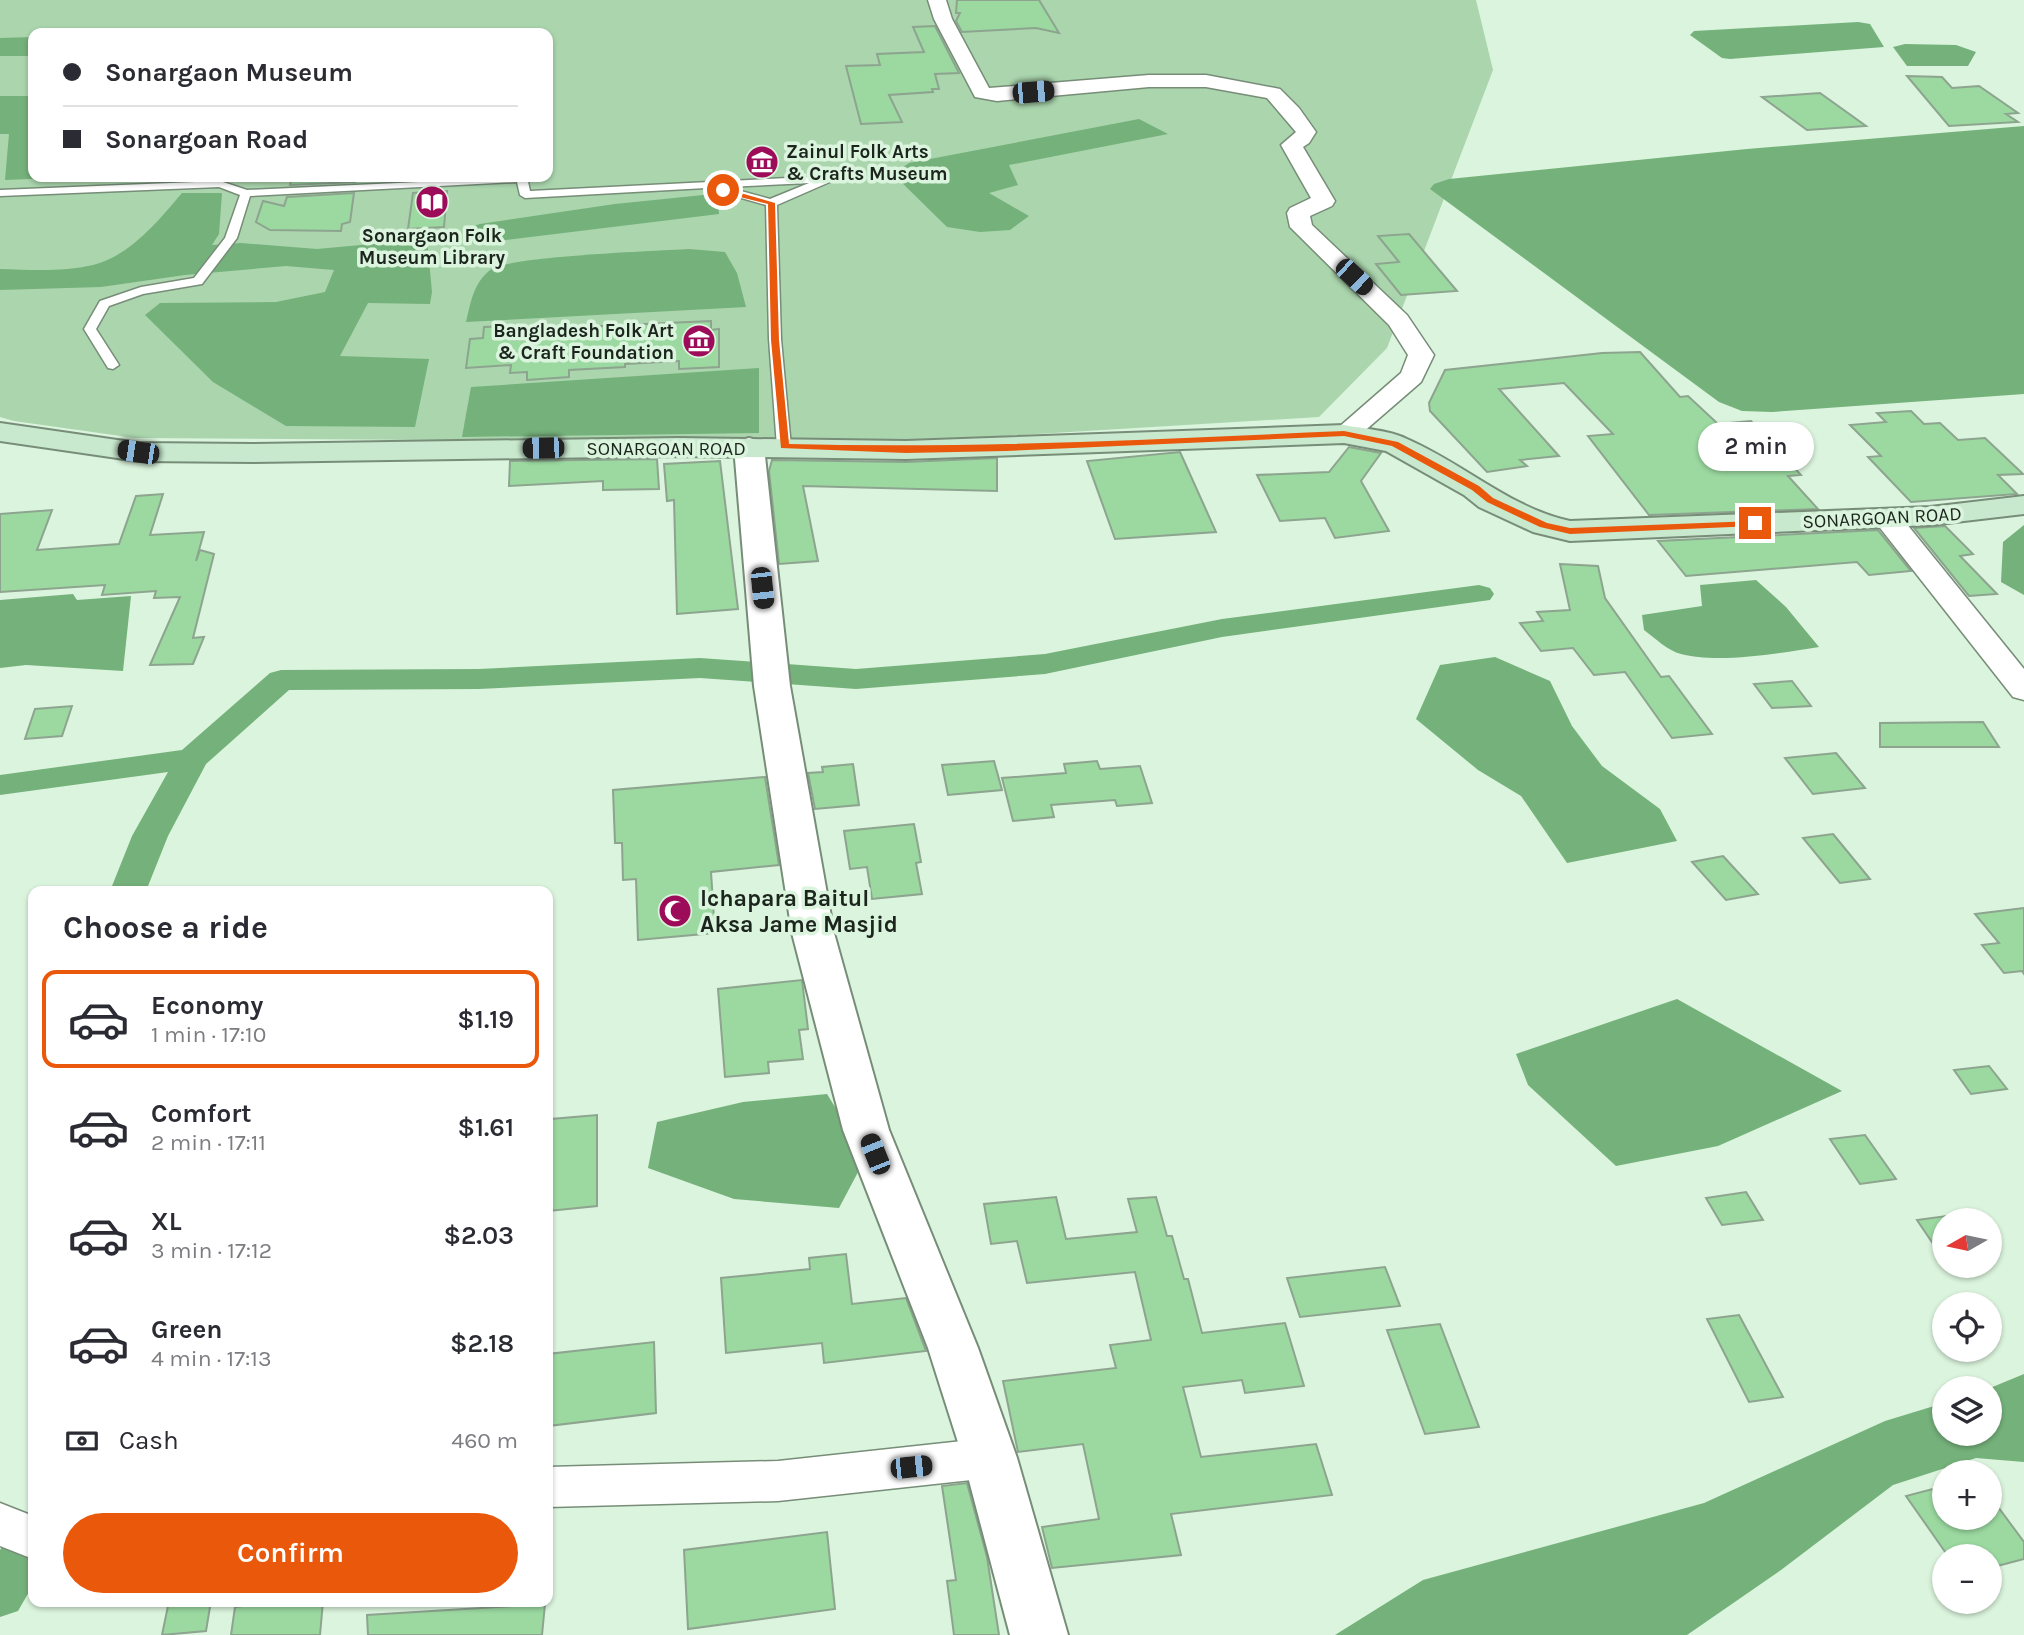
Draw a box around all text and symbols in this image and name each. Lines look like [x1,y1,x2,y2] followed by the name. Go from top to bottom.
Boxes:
[105,57,353,88] text: Sonargaon Museum
[1012,80,1055,104] car
[105,124,308,155] text: Sonargoan Road
[786,141,948,185] place label: Zainul Folk Arts & Crafts Museum
[743,143,781,181] museum icon: Zainul Folk Arts & Crafts Museum
[707,174,739,206] route start
[413,183,451,221] library icon: Sonargaon Folk Museum Library
[359,225,506,269] place label: Sonargaon Folk Museum Library
[1332,255,1377,299] car
[493,320,674,364] place label: Bangladesh Folk Art & Craft Foundation
[680,322,718,360] museum icon: Bangladesh Folk Art & Craft Foundation
[1697,421,1813,470] callout: 2 min
[1725,433,1787,460] text: 2 min
[522,437,565,459] car
[116,438,161,466] car
[586,438,746,460] street label: SONARGOAN ROAD
[1802,503,1962,533] street label: SONARGOAN ROAD
[1739,507,1771,539] route end
[750,566,775,610] car
[700,885,898,938] place label: Ichapara Baitul Aksa Jame Masjid
[656,892,694,930] mosque icon: Ichapara Baitul Aksa Jame Masjid
[63,909,268,946] text: Choose a ride
[67,988,130,1051] icon: car
[151,990,263,1021] text: Economy
[457,1004,514,1035] text: $1.19
[151,1021,266,1048] text: 1 min · 17:10
[67,1096,130,1159] icon: car
[151,1098,252,1129] text: Comfort
[457,1112,514,1143] text: $1.61
[151,1129,266,1156] text: 2 min · 17:11
[858,1131,893,1177] car
[67,1204,130,1267] icon: car
[151,1206,182,1237] text: XL
[1932,1208,2002,1278] north arrow
[1932,1208,2002,1614] map controls
[444,1220,514,1251] text: $2.03
[151,1237,272,1264] text: 3 min · 17:12
[1932,1292,2002,1362] button: locate
[67,1312,130,1375] icon: car
[151,1314,223,1345] text: Green
[450,1328,514,1359] text: $2.18
[151,1345,271,1372] text: 4 min · 17:13
[1932,1376,2002,1446] button: layers
[63,1422,101,1460] icon: cash
[119,1425,179,1456] text: Cash
[451,1427,518,1454] text: 460 m
[890,1454,933,1480] car
[1932,1460,2002,1530] button: +
[63,1513,518,1593] button: Confirm
[1932,1544,2002,1614] button: −

